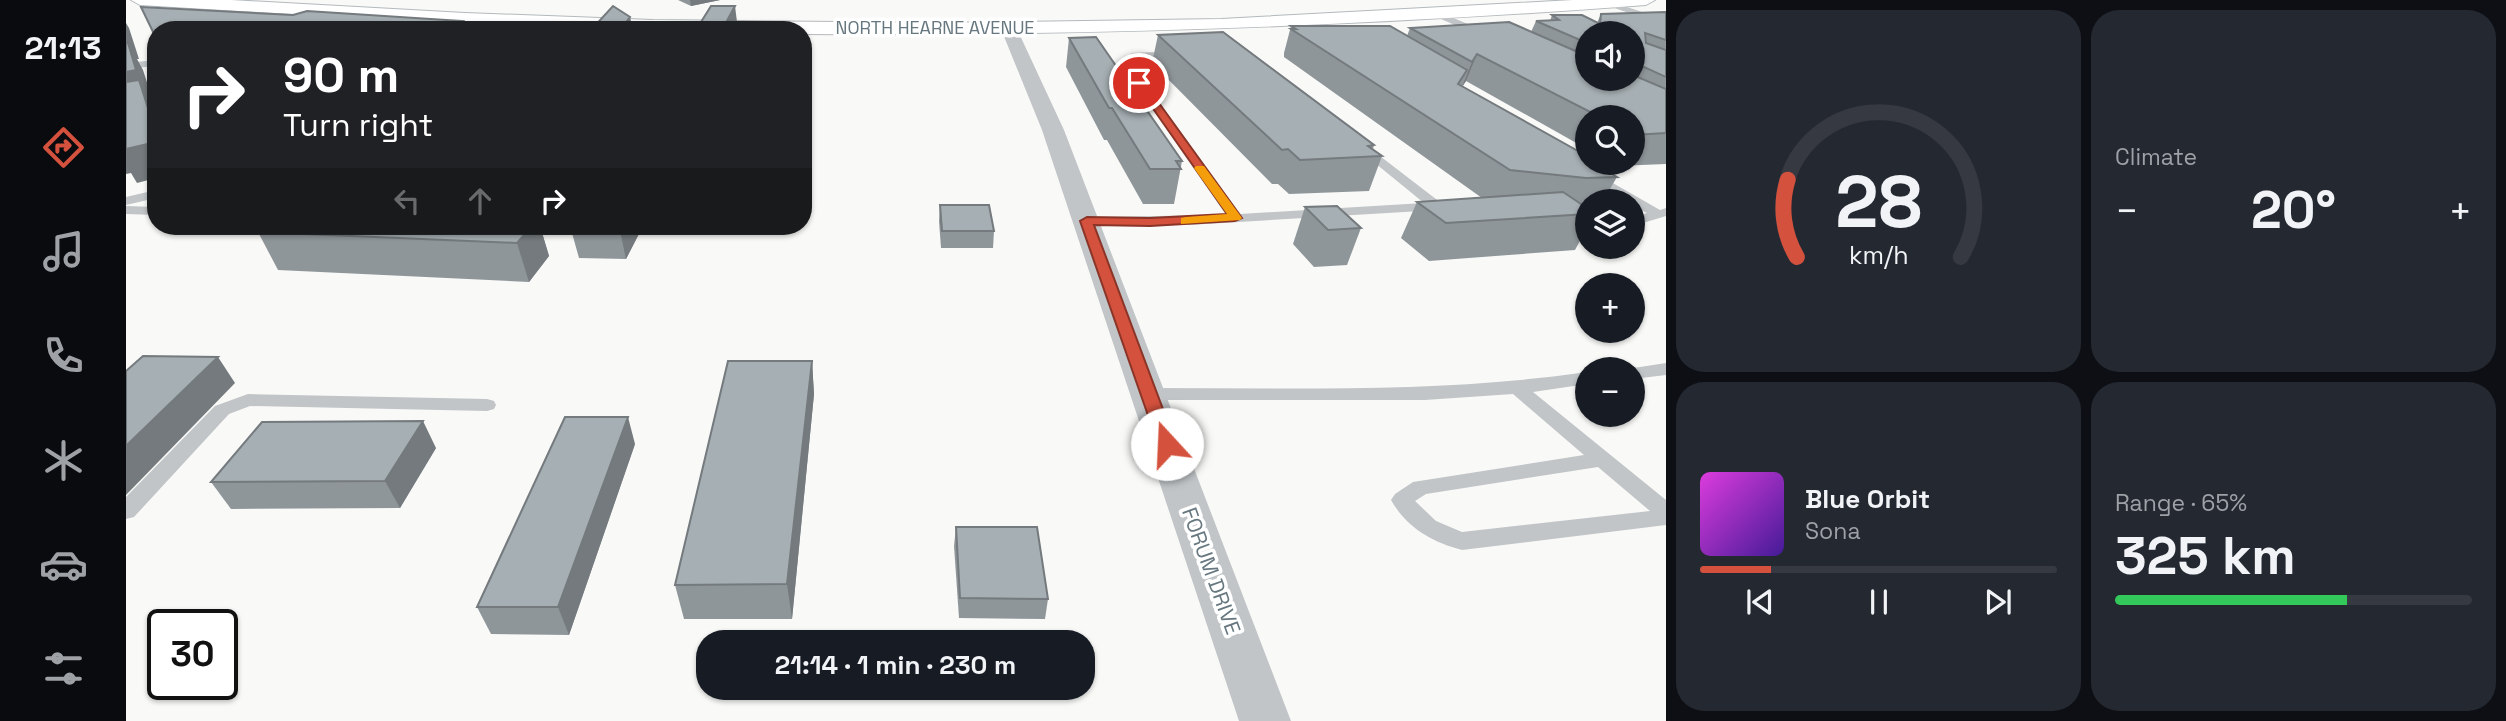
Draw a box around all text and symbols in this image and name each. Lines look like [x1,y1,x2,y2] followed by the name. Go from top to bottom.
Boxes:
[835,16,1035,39] street label: NORTH HEARNE AVENUE
[1575,21,1645,427] map controls
[1575,21,1645,91] button: sound
[25,28,101,68] text: 21:13
[283,44,399,106] text: 90 m
[168,49,259,140] icon: right
[1109,53,1169,113] pin
[1120,64,1158,102] icon: arrive
[283,105,433,145] text: Turn right
[1575,105,1645,175] button: search
[39,123,88,172] icon: directions
[2115,142,2197,172] text: Climate
[1835,155,1922,248] text: 28
[2251,177,2336,243] text: 20°
[388,182,426,220] icon: left
[461,182,499,220] icon: ahead
[534,182,572,220] icon: right
[2115,187,2139,235] text: −
[2448,187,2472,235] text: +
[1575,189,1645,259] button: layers
[39,227,88,276] icon: music
[1849,239,1908,271] text: km/h
[1575,273,1645,343] button: +
[39,331,88,380] icon: phone
[1575,357,1645,427] button: −
[1130,407,1204,481] position arrow
[39,436,88,485] icon: climate
[1805,482,1930,516] text: Blue Orbit
[2115,488,2247,518] text: Range · 65%
[1176,504,1247,638] street label: FORUM DRIVE
[1805,516,1861,546] text: Sona
[2115,523,2296,589] text: 325 km
[39,540,88,589] icon: car
[1741,583,1779,621] icon: previous
[1860,583,1898,621] icon: pause
[1979,583,2017,621] icon: next
[147,609,238,700] speed limit sign: 30
[39,644,88,693] icon: filters
[775,648,1016,682] text: 21:14 · 1 min · 230 m

